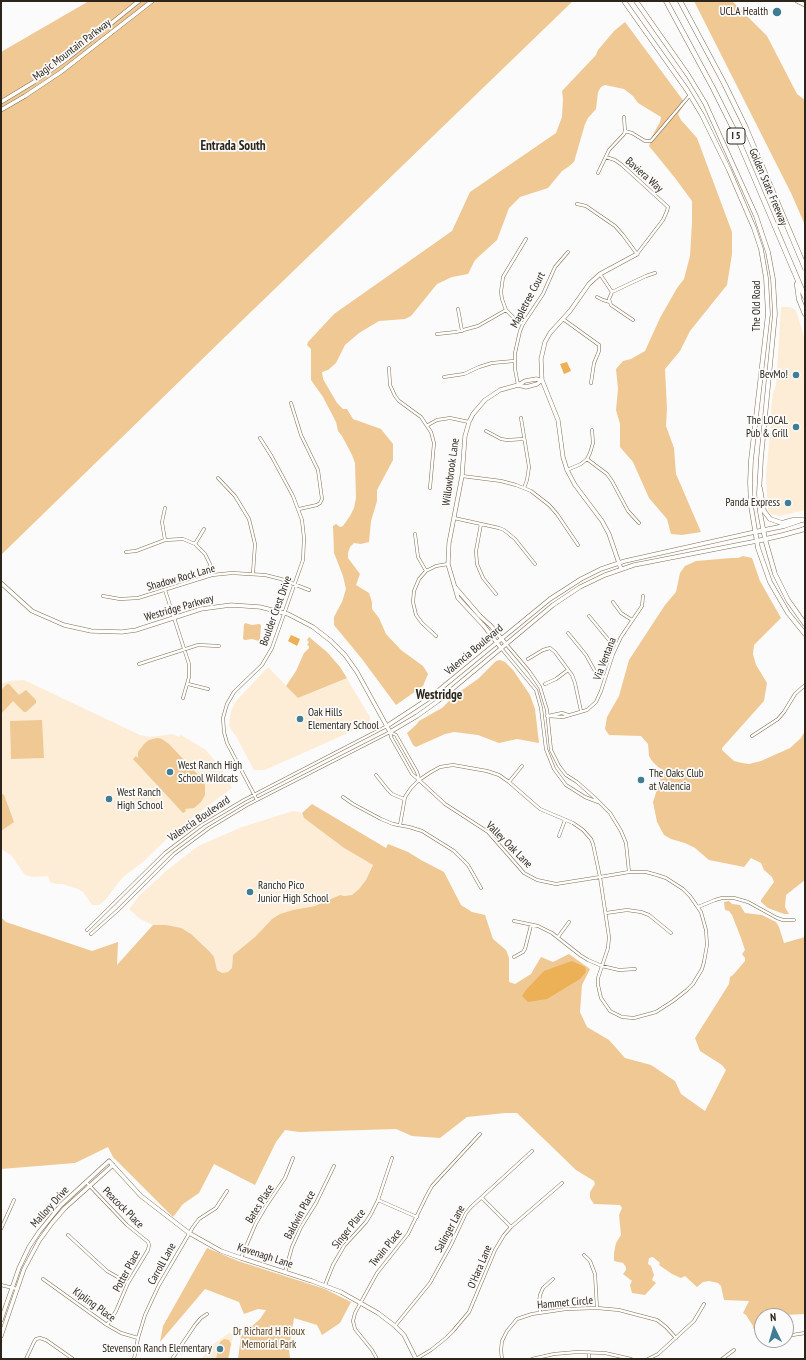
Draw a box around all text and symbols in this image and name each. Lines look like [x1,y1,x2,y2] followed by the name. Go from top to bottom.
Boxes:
[720,5,768,19] place label: UCLA Health
[771,6,783,18] marker: UCLA Health
[30,16,114,84] street label: Magic Mountain Parkway
[727,128,745,144] road number: I 5
[200,138,266,154] district label: Entrada South
[746,146,790,228] street label: Golden State Freeway
[622,155,666,195] street label: Baviera Way
[508,270,548,330] street label: Mapletree Court
[750,280,764,332] street label: The Old Road
[760,368,788,382] place label: BevMo!
[791,370,801,380] marker: BevMo!
[746,414,788,440] place label: The LOCAL Pub & Grill
[791,422,801,432] marker: The LOCAL Pub & Grill
[440,437,462,507] street label: Willowbrook Lane
[726,496,780,510] place label: Panda Express
[783,498,793,508] marker: Panda Express
[145,562,217,594] street label: Shadow Rock Lane
[257,574,295,648] street label: Boulder Crest Drive
[143,592,215,624] street label: Westridge Parkway
[442,622,506,678] street label: Valencia Boulevard
[591,636,619,682] street label: Via Ventana
[416,687,462,703] district label: Westridge
[308,706,379,732] place label: Oak Hills Elementary School
[295,714,305,724] marker: Oak Hills Elementary School
[178,759,242,785] place label: West Ranch High School Wildcats
[165,767,175,777] marker: West Ranch High School Wildcats
[649,767,704,793] place label: The Oaks Club at Valencia
[636,775,646,785] marker: The Oaks Club at Valencia
[117,786,163,812] place label: West Ranch High School
[165,793,233,845] street label: Valencia Boulevard
[104,794,114,804] marker: West Ranch High School
[483,819,535,871] street label: Valley Oak Lane
[258,879,328,905] place label: Rancho Pico Junior High School
[245,887,255,897] marker: Rancho Pico Junior High School
[243,1182,277,1226] street label: Bates Place
[28,1184,72,1230] street label: Mallory Drive
[100,1185,146,1231] street label: Peacock Place
[282,1188,318,1242] street label: Baldwin Place
[432,1203,468,1255] street label: Salinger Lane
[329,1207,369,1251] street label: Singer Place
[367,1227,405,1269] street label: Twain Place
[145,1241,179,1287] street label: Carroll Lane
[236,1241,294,1271] street label: Kavenagh Lane
[465,1243,495,1291] street label: O'Hara Lane
[111,1248,143,1294] street label: Potter Place
[70,1285,118,1325] street label: Kipling Place
[537,1294,593,1312] street label: Hammet Circle
[754,1308,794,1348] north arrow
[769,1310,777,1324] text: N
[233,1325,305,1351] park label: Dr Richard H Rioux Memorial Park
[102,1342,212,1356] place label: Stevenson Ranch Elementary
[215,1344,225,1354] marker: Stevenson Ranch Elementary

